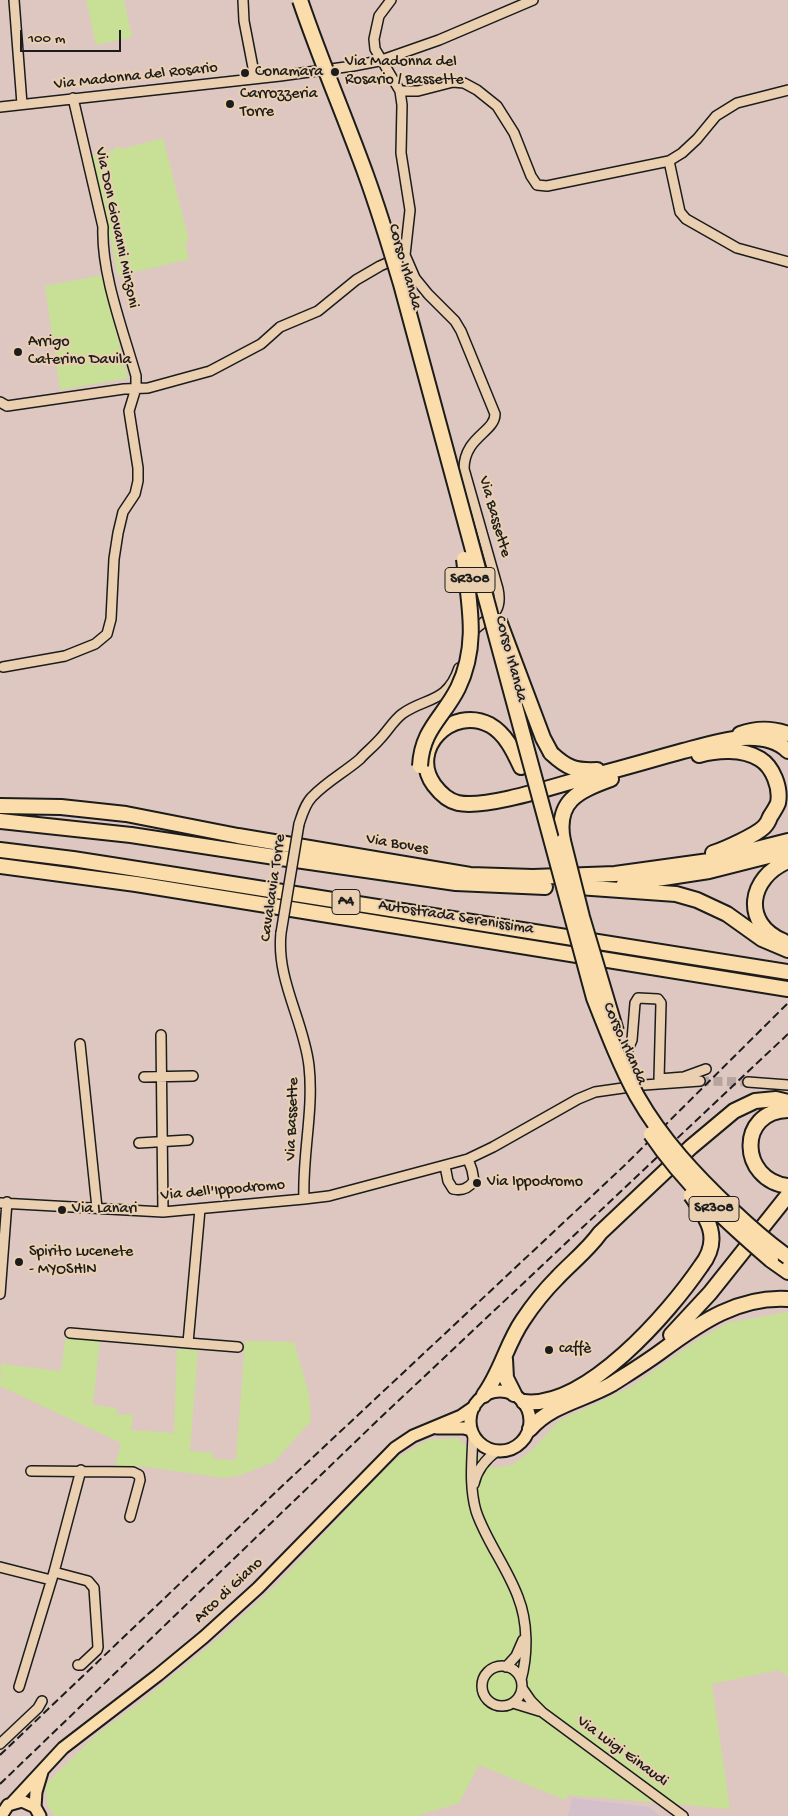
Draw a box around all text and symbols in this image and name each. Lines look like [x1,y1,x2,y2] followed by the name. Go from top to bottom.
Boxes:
[22,20,124,52] scale bar
[28,30,65,48] text: 100 m
[345,53,464,91] place label: Via Madonna del Rosario / Bassette
[53,59,219,95] street label: Via Madonna del Rosario
[255,63,323,83] place label: Conamara
[329,66,341,78] marker: Via Madonna del Rosario / Bassette
[239,67,251,79] marker: Conamara
[240,85,318,123] place label: Carrozzeria Torre
[224,98,236,110] marker: Carrozzeria Torre
[90,146,142,310] street label: Via Don Giovanni Minzoni
[383,222,425,312] street label: Corso Irlanda
[28,333,131,371] place label: Arrigo Caterino Davila
[12,346,24,358] marker: Arrigo Caterino Davila
[473,474,515,560] street label: Via Bassette
[445,568,495,592] road number: SR308
[489,614,531,704] street label: Corso Irlanda
[364,830,430,860] street label: Via Boves
[257,833,291,943] street label: Cavalcavia Torre
[332,890,360,914] road number: A4
[377,896,535,940] street label: Autostrada Serenissima
[597,1000,651,1088] street label: Corso Irlanda
[282,1077,304,1161] street label: Via Bassette
[487,1173,583,1193] place label: Via Ippodromo
[160,1176,286,1206] street label: Via dell'Ippodromo
[471,1177,483,1189] marker: Via Ippodromo
[689,1196,739,1222] road number: SR308
[72,1200,137,1220] place label: Via Lanari
[56,1204,68,1216] marker: Via Lanari
[29,1243,133,1281] place label: Spirito Lucenete - MYOSHIN
[13,1256,25,1268] marker: Spirito Lucenete - MYOSHIN
[559,1340,591,1360] place label: caffè
[543,1344,555,1356] marker: caffè
[190,1554,268,1628] street label: Arco di Giano
[572,1712,672,1792] street label: Via Luigi Einaudi

